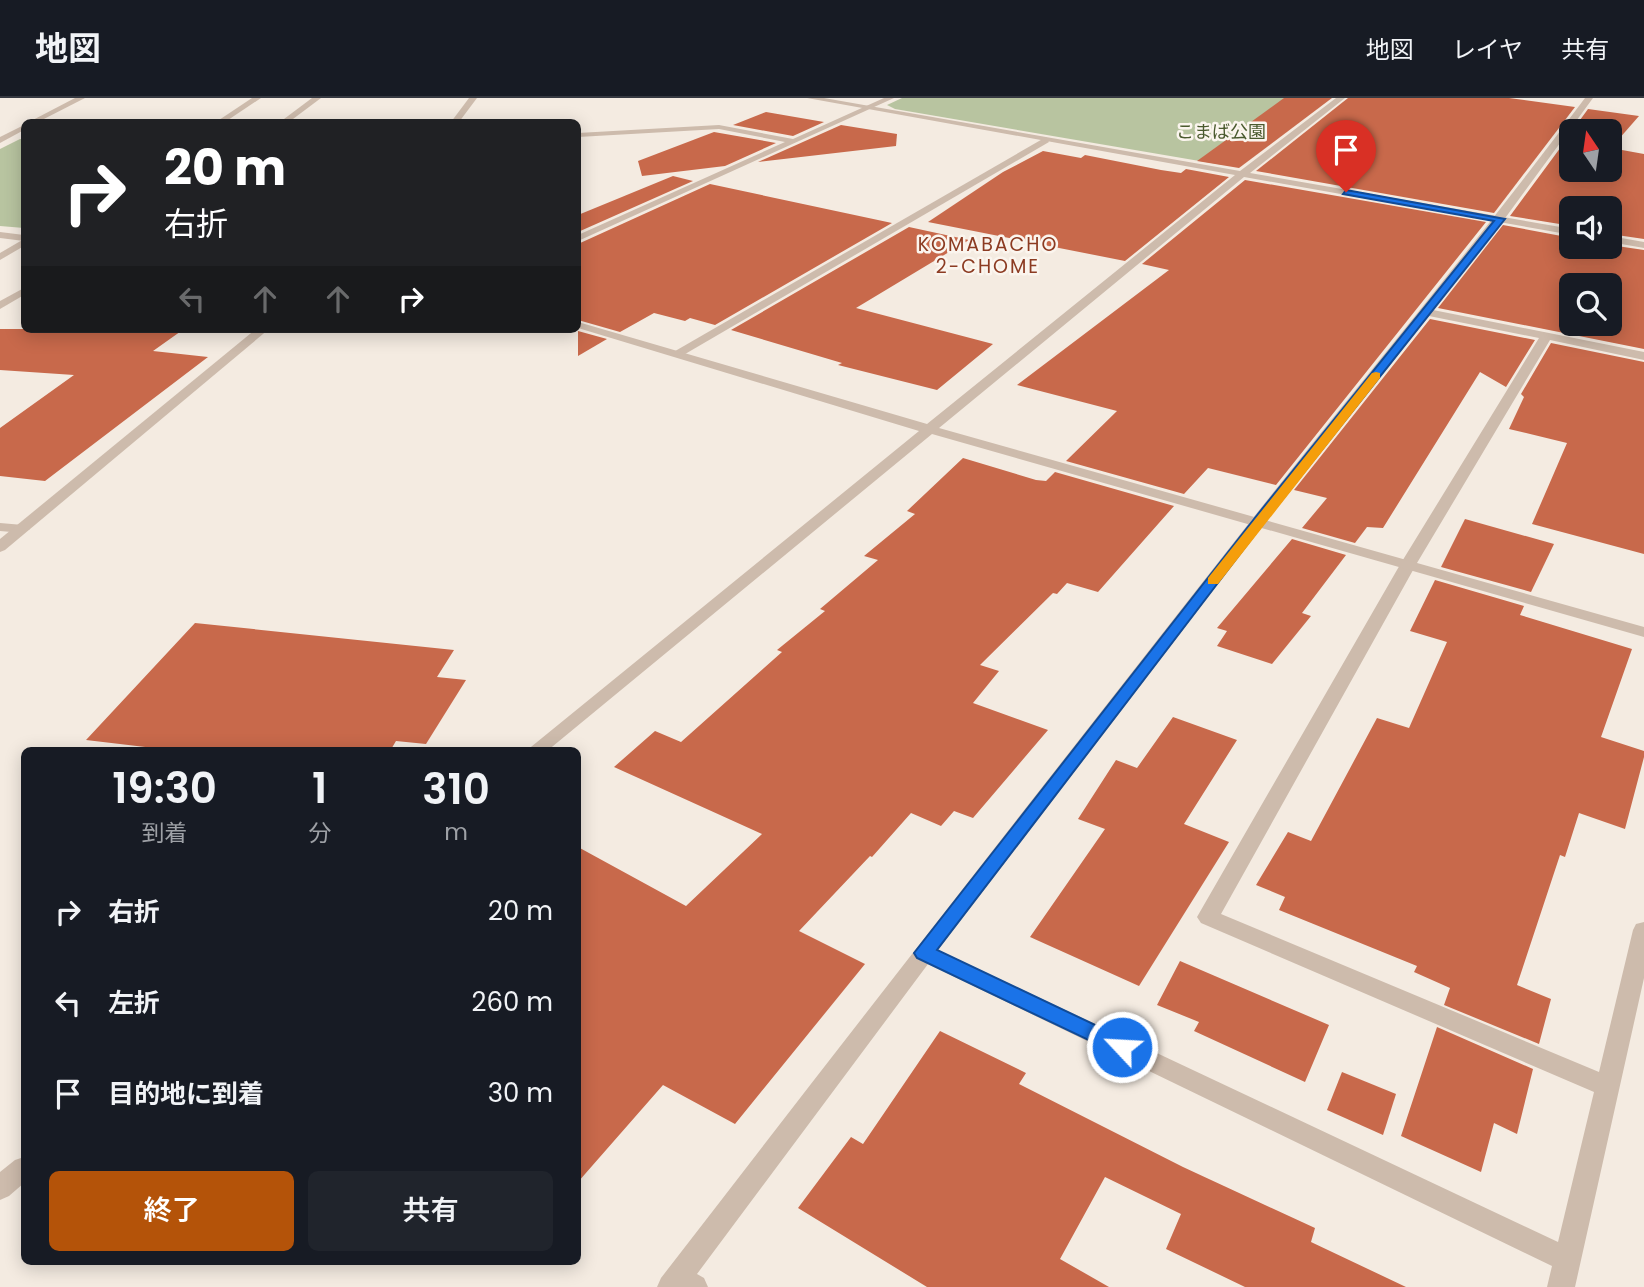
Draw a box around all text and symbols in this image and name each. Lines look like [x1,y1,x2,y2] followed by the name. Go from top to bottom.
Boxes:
[35,25,101,72] text: 地図
[1366,33,1414,66] text: 地図
[1452,33,1523,66] text: レイヤ
[1561,33,1609,66] text: 共有
[1176,119,1266,144] park label: こまば公園
[1559,119,1622,182] north arrow
[1559,119,1622,336] map controls
[1316,120,1376,192] pin
[1327,131,1365,169] icon: arrive
[164,134,286,202] text: 20 m
[49,147,140,238] icon: right
[1559,196,1622,259] button: sound
[164,201,228,246] text: 右折
[918,231,1058,280] district label: KOMABACHO 2-CHOME
[1559,273,1622,336] button: search
[173,280,211,318] icon: left
[246,280,284,318] icon: ahead
[319,280,357,318] icon: ahead
[392,280,430,318] icon: right
[112,759,217,818] text: 19:30
[312,759,327,818] text: 1
[422,760,490,819] text: 310
[444,816,468,848] text: m
[142,817,188,849] text: 到着
[308,817,331,849] text: 分
[49,893,87,931] icon: right
[488,893,553,929] text: 20 m
[108,894,160,930] text: 右折
[49,984,87,1022] icon: left
[471,984,553,1020] text: 260 m
[108,985,160,1021] text: 左折
[1085,1010,1159,1084] position arrow
[49,1075,87,1113] icon: arrive
[488,1075,553,1111] text: 30 m
[108,1076,264,1112] text: 目的地に到着
[49,1171,294,1251] button: 終了
[308,1171,553,1251] button: 共有

